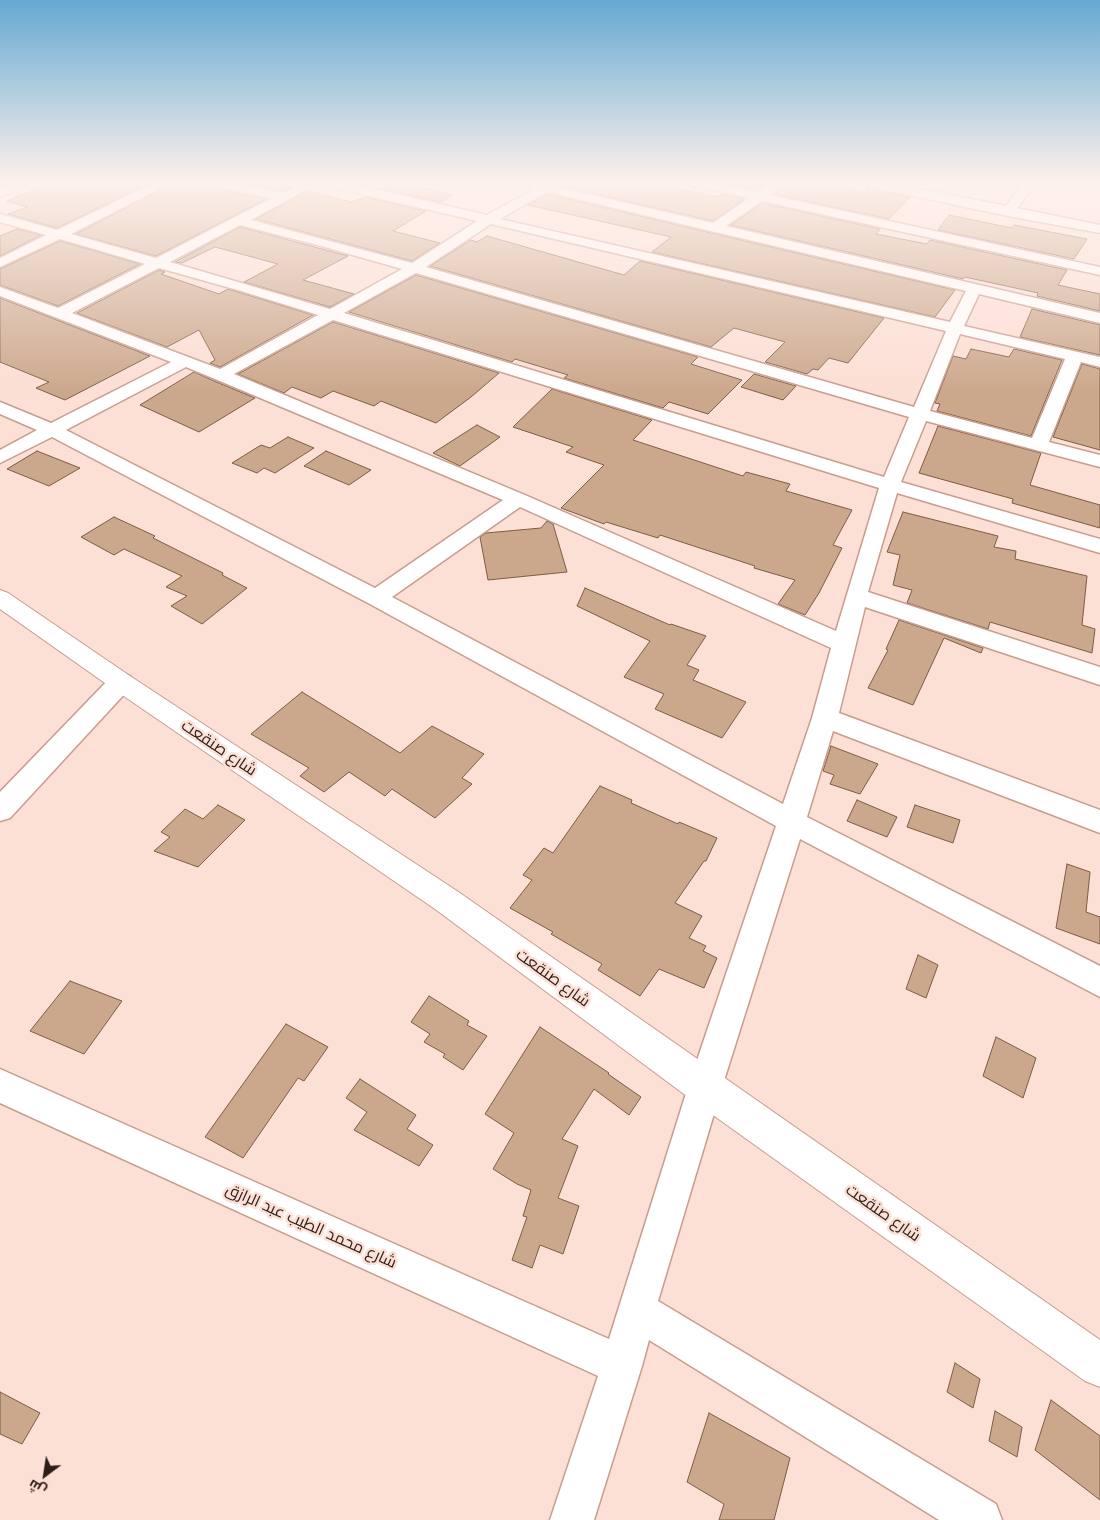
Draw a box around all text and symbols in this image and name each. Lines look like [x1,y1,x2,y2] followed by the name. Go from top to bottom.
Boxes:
[178,716,260,780] street label: شارع صنقعت
[512,945,594,1011] street label: شارع صنقعت
[222,1180,400,1272] street label: شارع محمد الطيب عبد الرازق
[842,1180,924,1246] street label: شارع صنقعت
[20,1450,70,1500] north arrow
[25,1476,49,1500] text: ش

